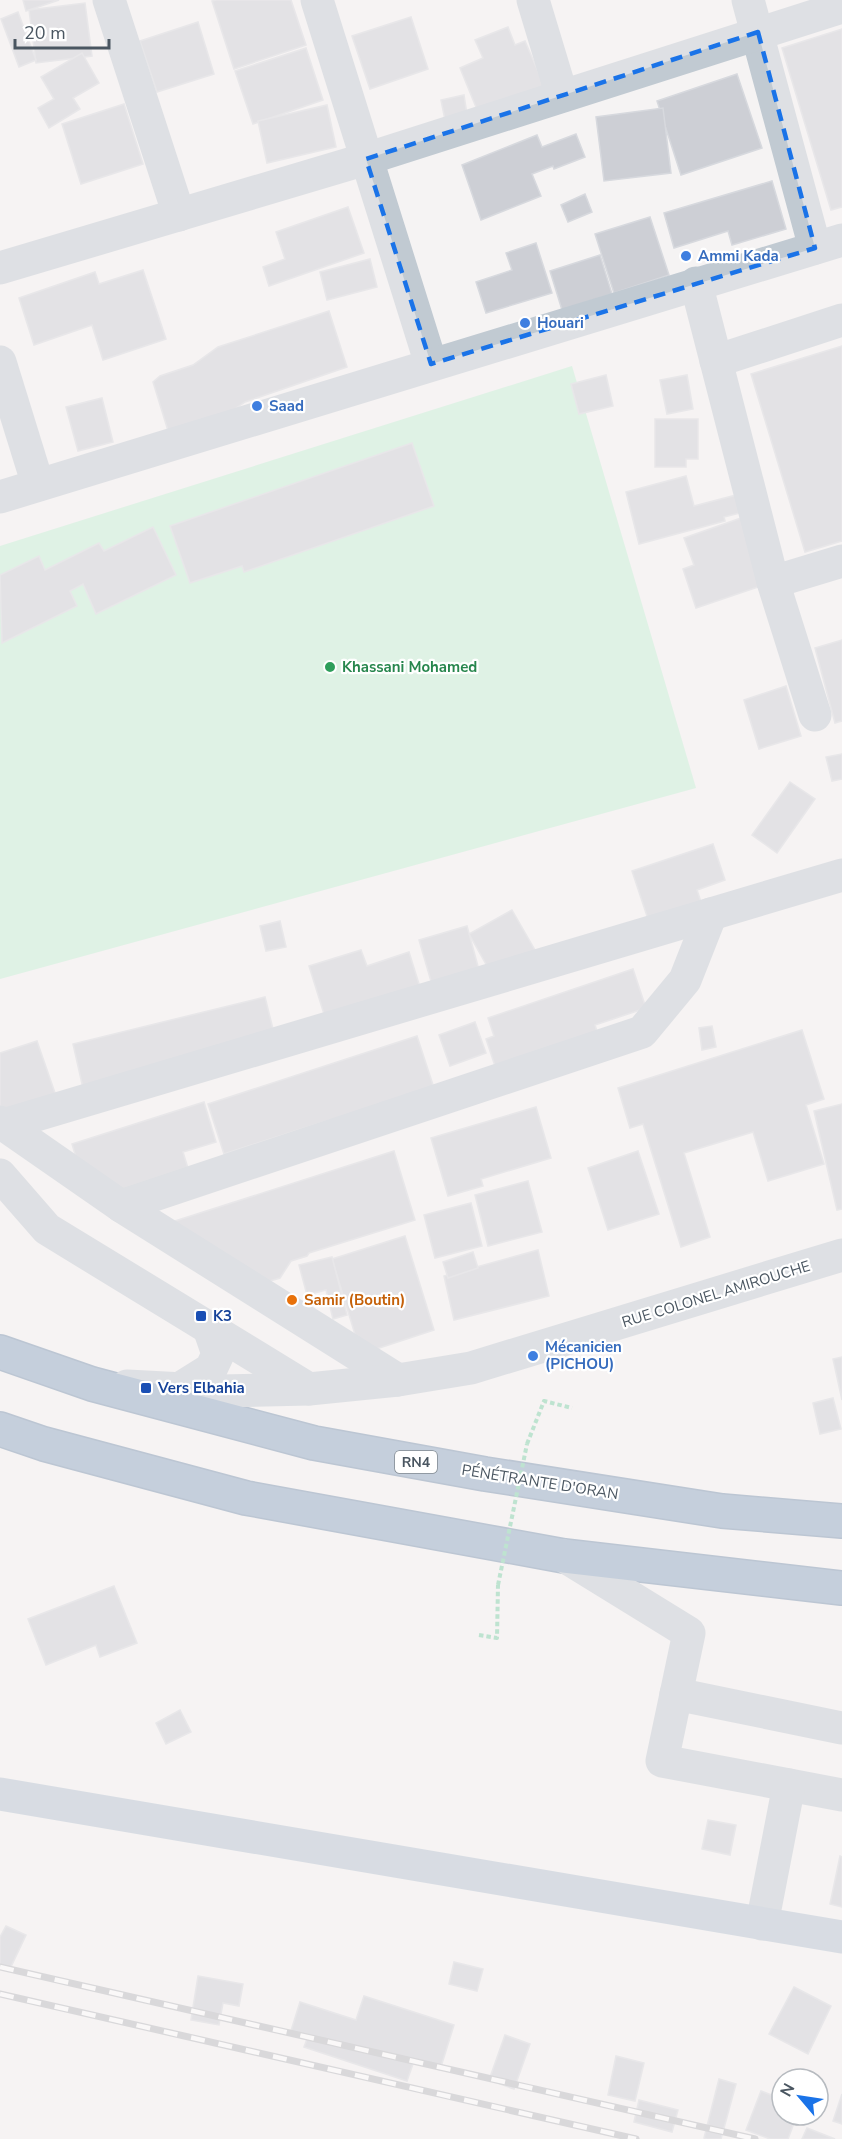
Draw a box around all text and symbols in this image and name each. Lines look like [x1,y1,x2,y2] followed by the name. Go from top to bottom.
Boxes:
[15,12,110,50] scale bar
[24,21,66,45] text: 20 m
[698,246,779,266] place label: Ammi Kada
[679,249,693,263] marker: Ammi Kada
[537,313,584,333] place label: Houari
[518,316,532,330] marker: Houari
[269,396,304,416] place label: Saad
[250,399,264,413] marker: Saad
[342,657,477,677] place label: Khassani Mohamed
[323,660,337,674] marker: Khassani Mohamed
[619,1256,813,1332] street label: RUE COLONEL AMIROUCHE
[304,1290,405,1310] place label: Samir (Boutin)
[285,1293,299,1307] marker: Samir (Boutin)
[213,1306,232,1326] place label: K3
[194,1309,208,1323] marker: K3
[545,1337,622,1374] place label: Mécanicien (PICHOU)
[526,1349,540,1363] marker: Mécanicien (PICHOU)
[157,1378,245,1398] place label: Vers Elbahia
[139,1381,153,1395] marker: Vers Elbahia
[395,1451,437,1473] road number: RN4
[460,1460,620,1504] street label: PÉNÉTRANTE D'ORAN
[770,2067,830,2127] north arrow
[775,2080,800,2101] text: N

